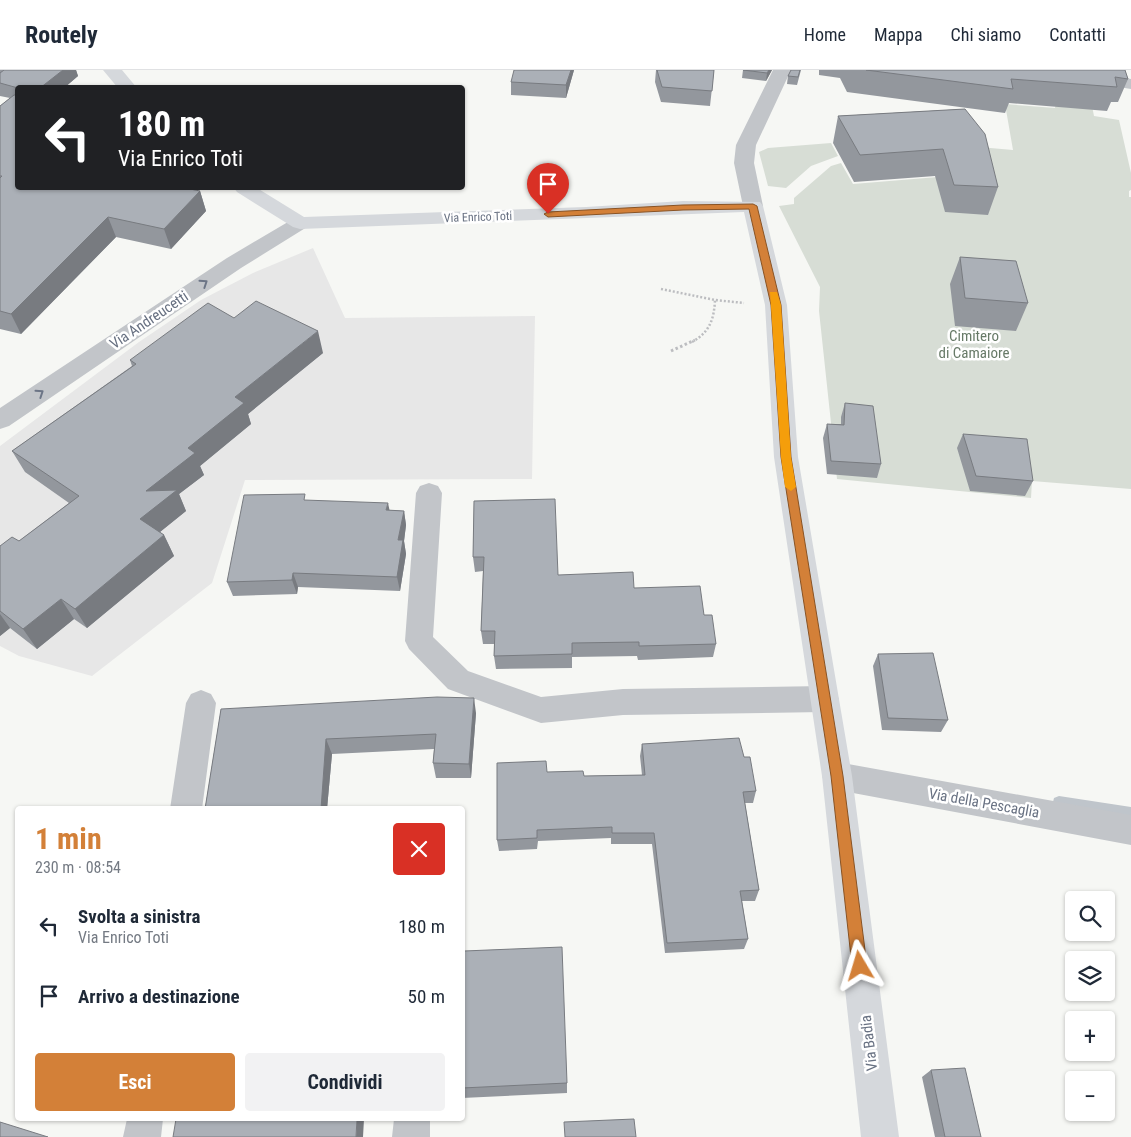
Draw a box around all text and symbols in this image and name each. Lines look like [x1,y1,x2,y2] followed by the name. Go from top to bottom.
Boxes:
[25,21,98,49] text: Routely
[804,24,846,45] text: Home
[874,24,923,45] text: Mappa
[951,24,1021,45] text: Chi siamo
[1049,24,1106,45] text: Contatti
[118,104,205,145] text: 180 m
[35,105,100,170] icon: left
[118,146,243,171] text: Via Enrico Toti
[527,163,569,214] pin
[534,170,562,198] icon: arrive
[444,209,512,225] street label: Via Enrico Toti
[198,280,208,289] one-way arrow
[106,287,192,353] street label: Via Andreucetti
[939,327,1009,362] park label: Cimitero di Camaiore
[35,390,44,399] one-way arrow
[927,784,1041,822] street label: Via della Pescaglia
[35,821,102,856] text: 1 min
[393,823,445,875] button: close
[35,858,121,877] text: 230 m · 08:54
[1065,891,1115,1121] map controls
[1065,891,1115,941] button: search
[78,905,200,928] text: Svolta a sinistra
[35,912,63,940] icon: left
[398,915,445,938] text: 180 m
[78,928,169,947] text: Via Enrico Toti
[833,939,885,991] position arrow
[1065,951,1115,1001] button: layers
[35,982,63,1010] icon: arrive
[78,985,240,1008] text: Arrivo a destinazione
[408,985,445,1008] text: 50 m
[1065,1011,1115,1061] button: +
[857,1014,881,1072] street label: Via Badia
[35,1053,235,1111] button: Esci
[245,1053,445,1111] button: Condividi
[1065,1071,1115,1121] button: −

